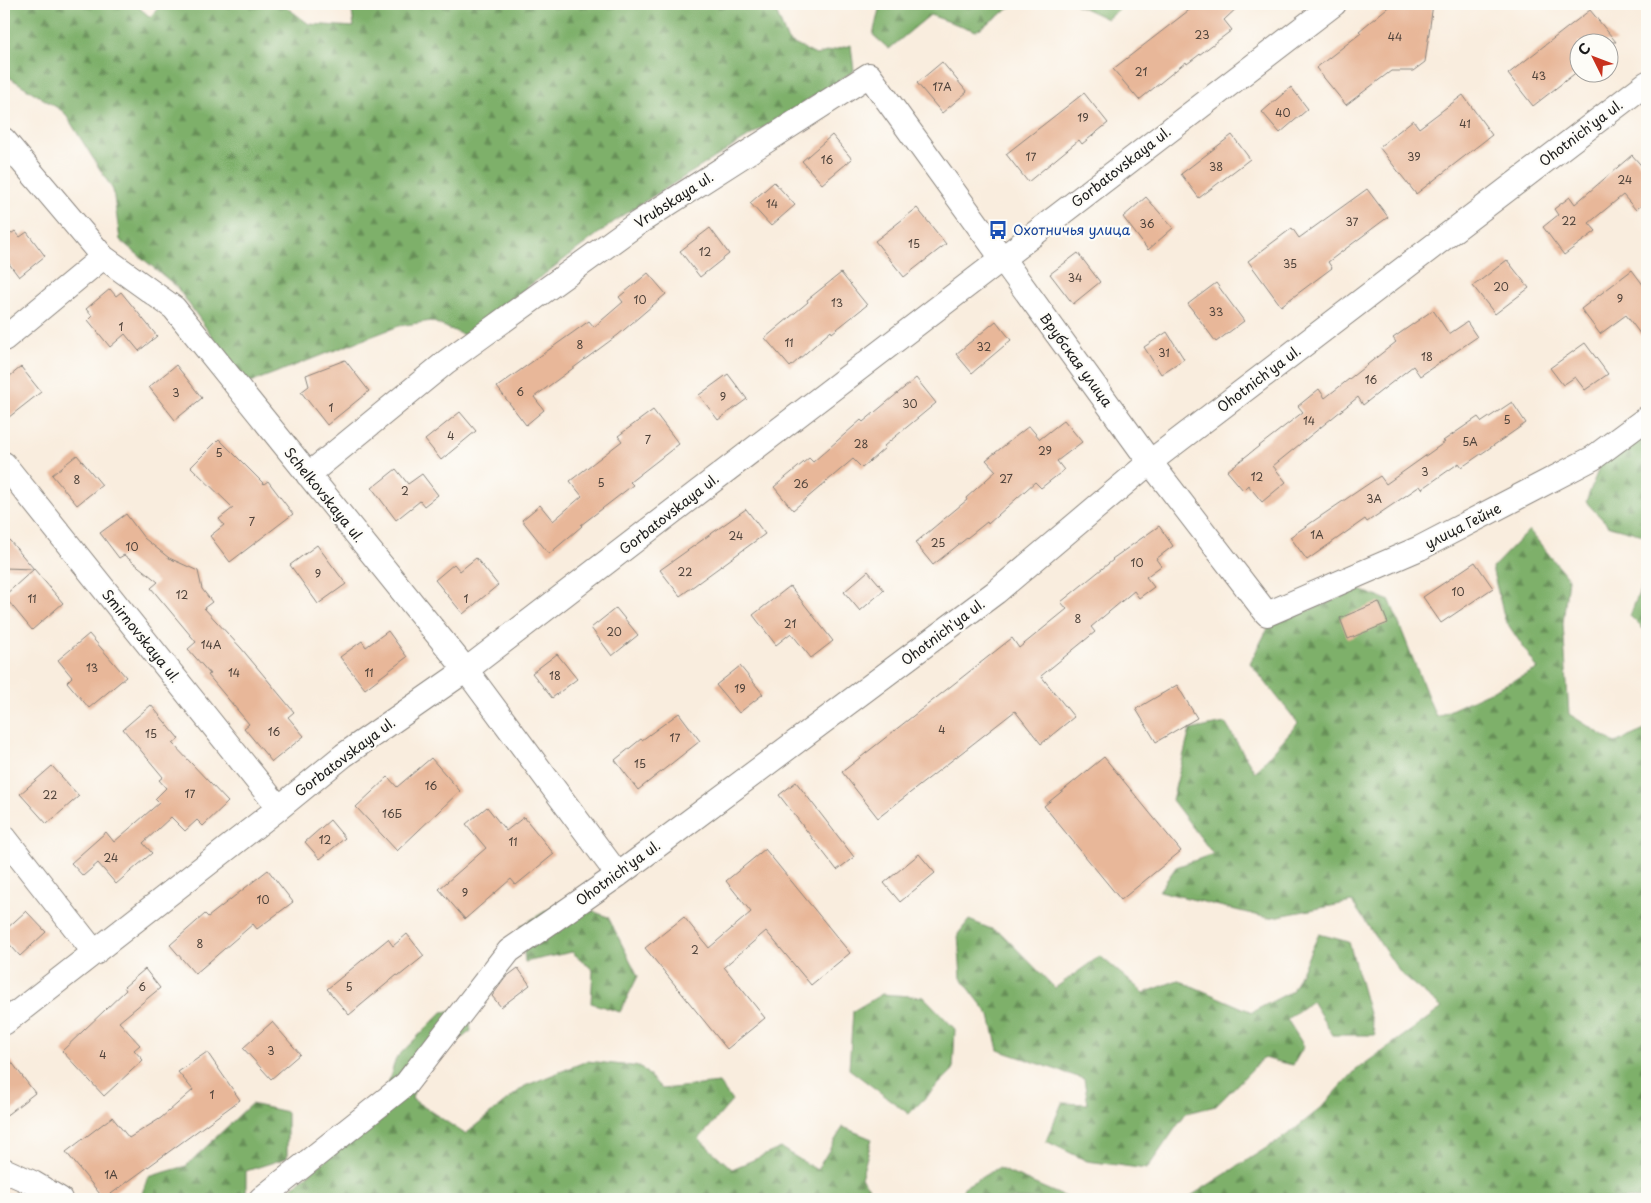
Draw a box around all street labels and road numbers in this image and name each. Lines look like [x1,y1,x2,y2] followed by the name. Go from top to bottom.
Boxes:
[1534,94,1627,171] street label: Ohotnich'ya ul.
[1066,121,1175,212] street label: Gorbatovskaya ul.
[630,166,717,233] street label: Vrubskaya ul.
[1035,308,1118,411] street label: Врубская улица
[1212,340,1305,417] street label: Ohotnich'ya ul.
[279,442,369,547] street label: Schelkovskaya ul.
[614,468,723,559] street label: Gorbatovskaya ul.
[1421,497,1505,554] street label: улица Гейне
[97,584,186,687] street label: Smirnovskaya ul.
[896,593,989,670] street label: Ohotnich'ya ul.
[290,712,399,802] street label: Gorbatovskaya ul.
[571,835,664,911] street label: Ohotnich'ya ul.

